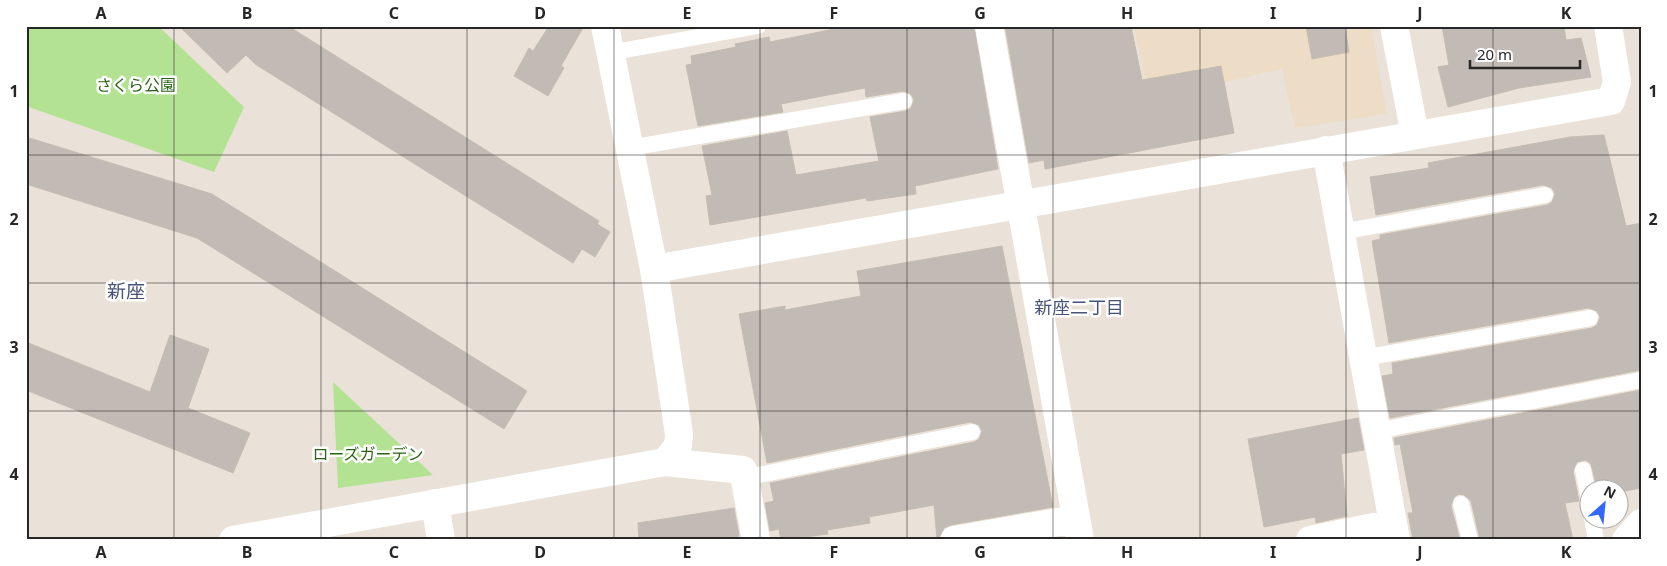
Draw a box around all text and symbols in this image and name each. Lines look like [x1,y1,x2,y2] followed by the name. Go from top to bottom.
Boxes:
[95,2,107,24] text: A
[242,2,252,24] text: B
[389,2,399,24] text: C
[534,2,546,24] text: D
[683,2,692,24] text: E
[830,2,838,24] text: F
[974,2,986,24] text: G
[1121,2,1133,24] text: H
[1270,2,1276,24] text: I
[1415,2,1423,24] text: J
[1561,2,1572,24] text: K
[1470,38,1580,70] scale bar
[1477,44,1512,64] text: 20 m
[96,74,176,96] park label: さくら公園
[9,80,19,102] text: 1
[1648,80,1658,102] text: 1
[9,208,19,230] text: 2
[1648,208,1658,230] text: 2
[107,278,145,304] district label: 新座
[1034,295,1124,319] district label: 新座二丁目
[9,336,19,358] text: 3
[1648,336,1658,358] text: 3
[312,443,424,465] park label: ローズガーデン
[9,463,19,485] text: 4
[1648,463,1658,485] text: 4
[1580,478,1630,528] north arrow
[1601,481,1620,503] text: N
[95,541,107,563] text: A
[242,541,252,563] text: B
[389,541,399,563] text: C
[534,541,546,563] text: D
[683,541,692,563] text: E
[830,541,838,563] text: F
[974,541,986,563] text: G
[1121,541,1133,563] text: H
[1270,541,1276,563] text: I
[1415,541,1423,563] text: J
[1561,541,1572,563] text: K

